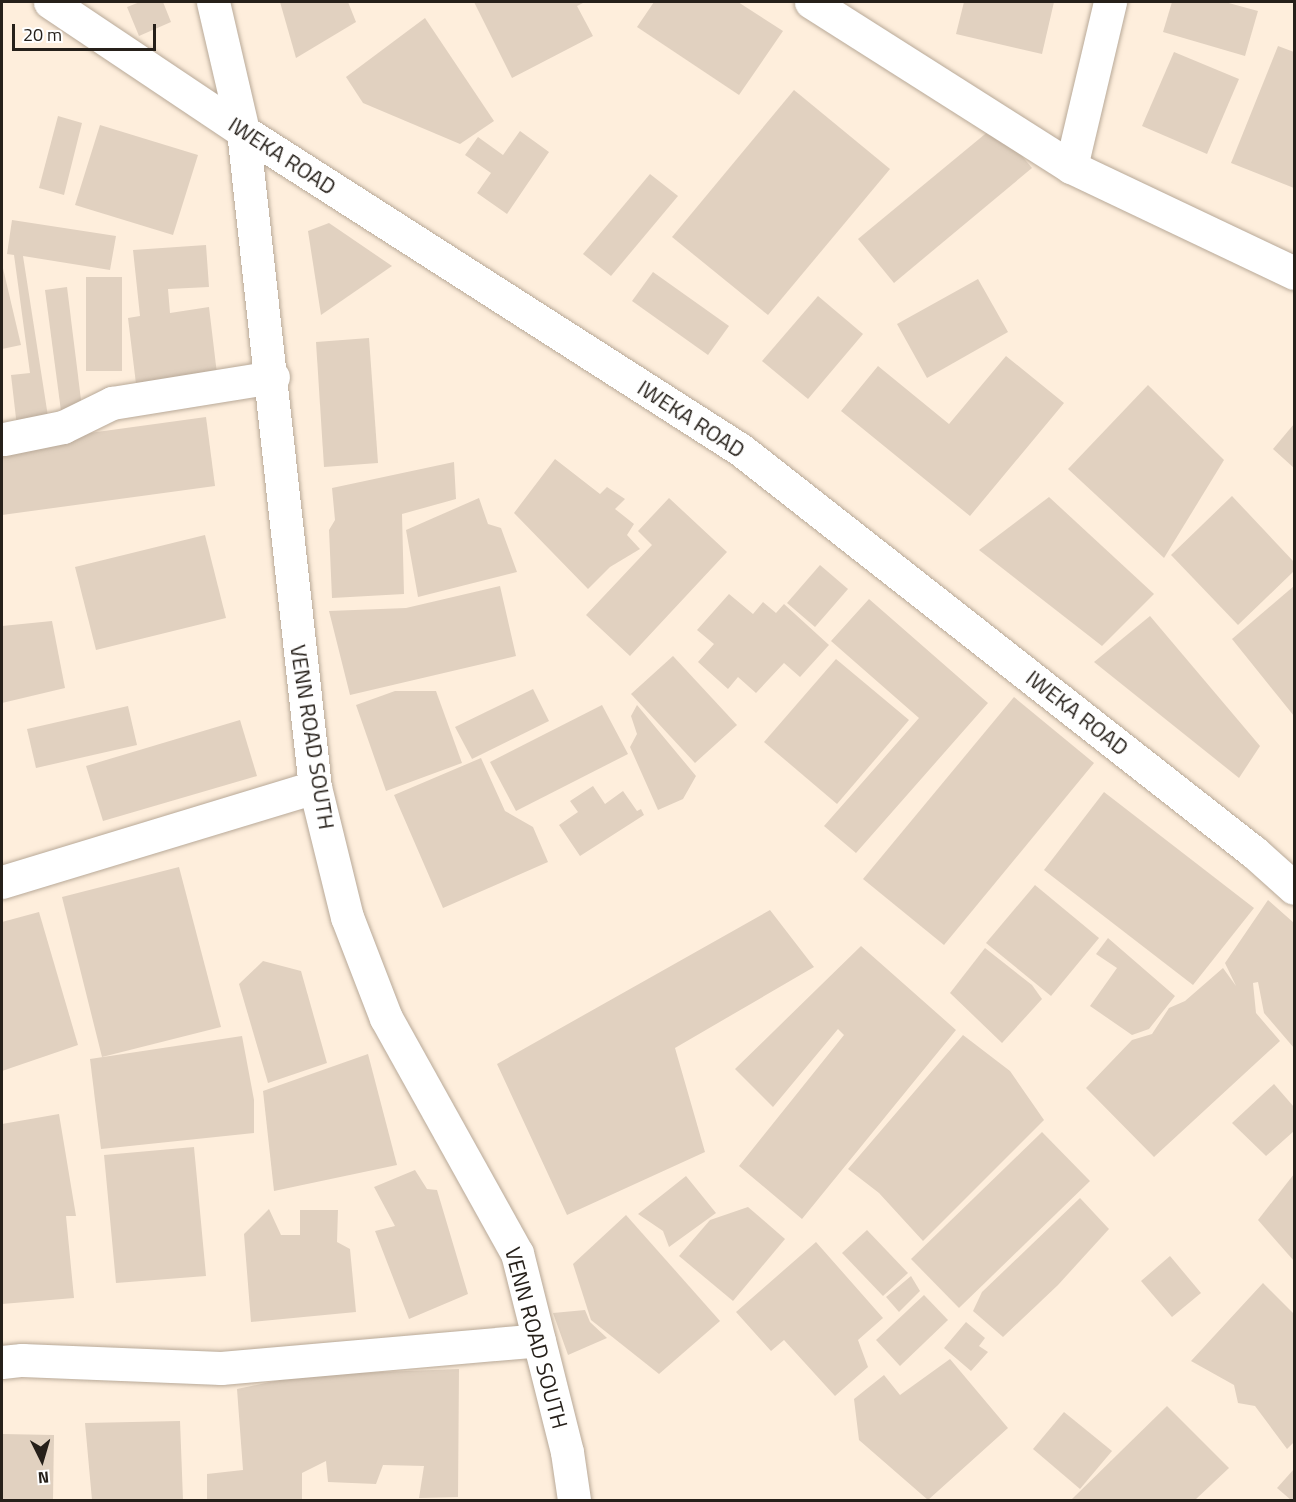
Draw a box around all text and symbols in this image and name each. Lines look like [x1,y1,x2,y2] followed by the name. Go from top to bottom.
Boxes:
[15,12,159,50] scale bar
[23,21,62,48] text: 20 m
[223,112,341,200] street label: IWEKA ROAD
[632,375,750,463] street label: IWEKA ROAD
[284,643,340,831] street label: VENN ROAD SOUTH
[1021,665,1133,761] street label: IWEKA ROAD
[499,1244,573,1432] street label: VENN ROAD SOUTH
[12,1430,72,1490] north arrow
[37,1465,50,1490] text: N

